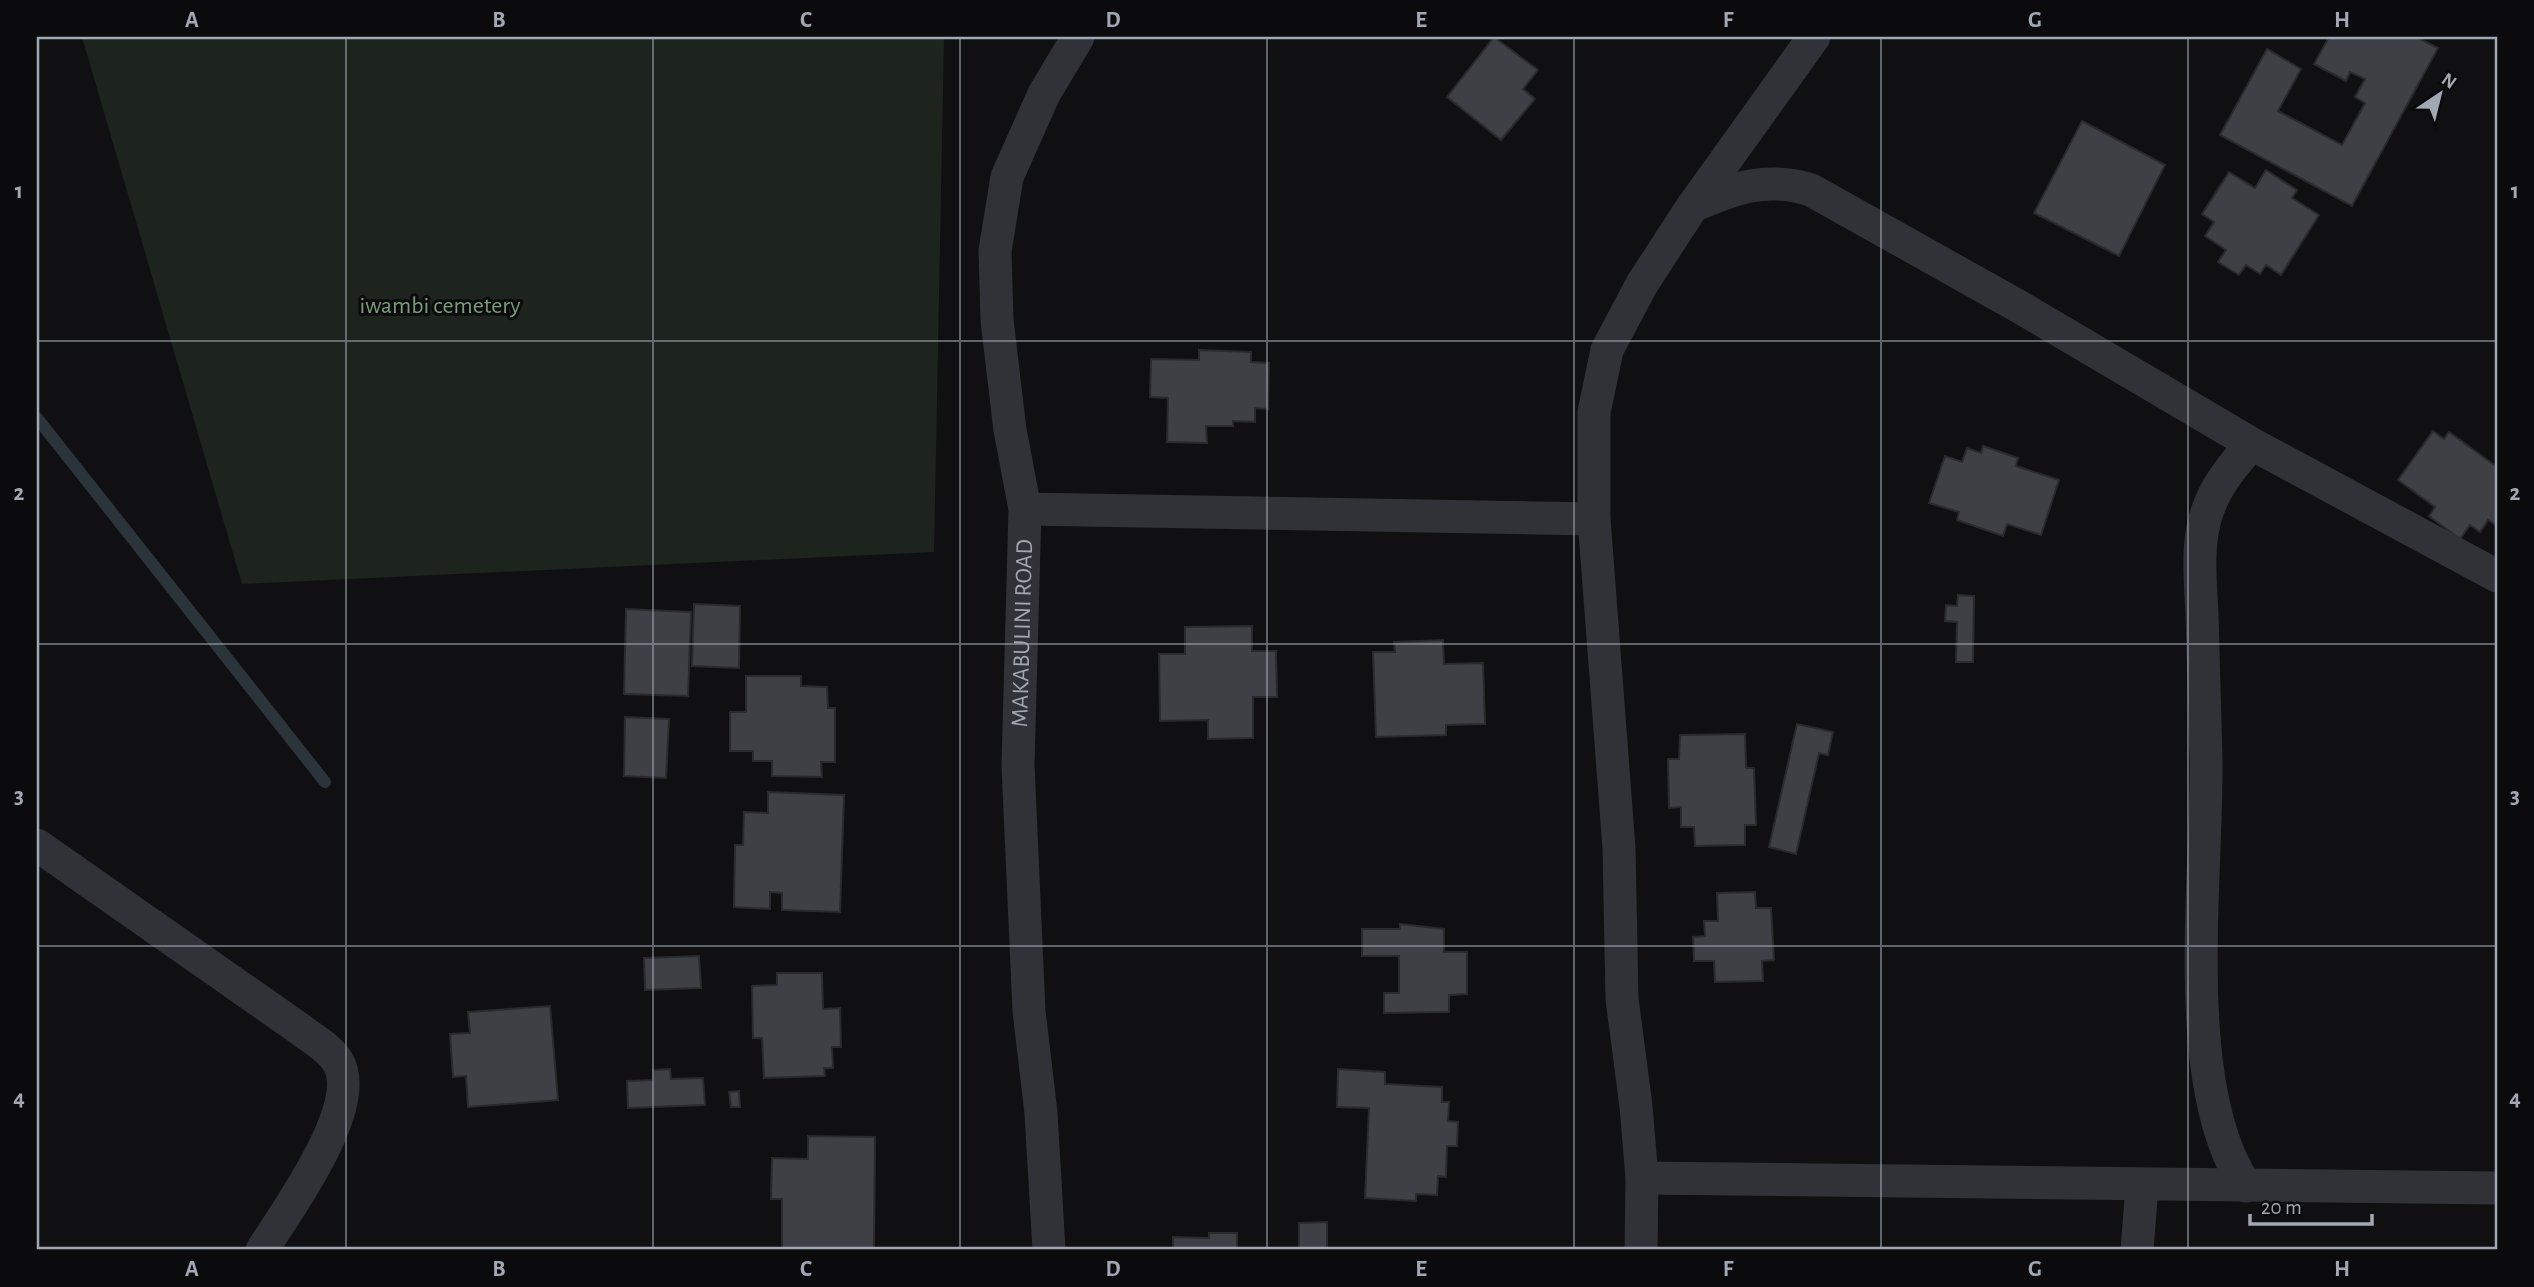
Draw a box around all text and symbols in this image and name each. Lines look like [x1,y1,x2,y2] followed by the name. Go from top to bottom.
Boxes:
[185,9,199,32] text: A
[492,9,506,32] text: B
[800,9,812,32] text: C
[1105,9,1121,32] text: D
[1415,9,1427,32] text: E
[1723,9,1734,32] text: F
[2028,9,2042,32] text: G
[2334,9,2350,32] text: H
[2404,60,2474,130] north arrow
[2438,70,2460,93] text: N
[15,180,23,203] text: 1
[2511,180,2519,203] text: 1
[360,294,520,318] park label: iwambi cemetery
[14,482,25,505] text: 2
[2510,482,2521,505] text: 2
[1008,539,1037,728] street label: MAKABULINI ROAD
[14,785,24,808] text: 3
[2510,785,2520,808] text: 3
[13,1087,25,1110] text: 4
[2509,1087,2521,1110] text: 4
[2250,1182,2373,1226] scale bar
[2261,1197,2302,1218] text: 20 m
[185,1258,199,1281] text: A
[492,1258,506,1281] text: B
[800,1258,812,1281] text: C
[1105,1258,1121,1281] text: D
[1415,1258,1427,1281] text: E
[1723,1258,1734,1281] text: F
[2028,1258,2042,1281] text: G
[2334,1258,2350,1281] text: H

